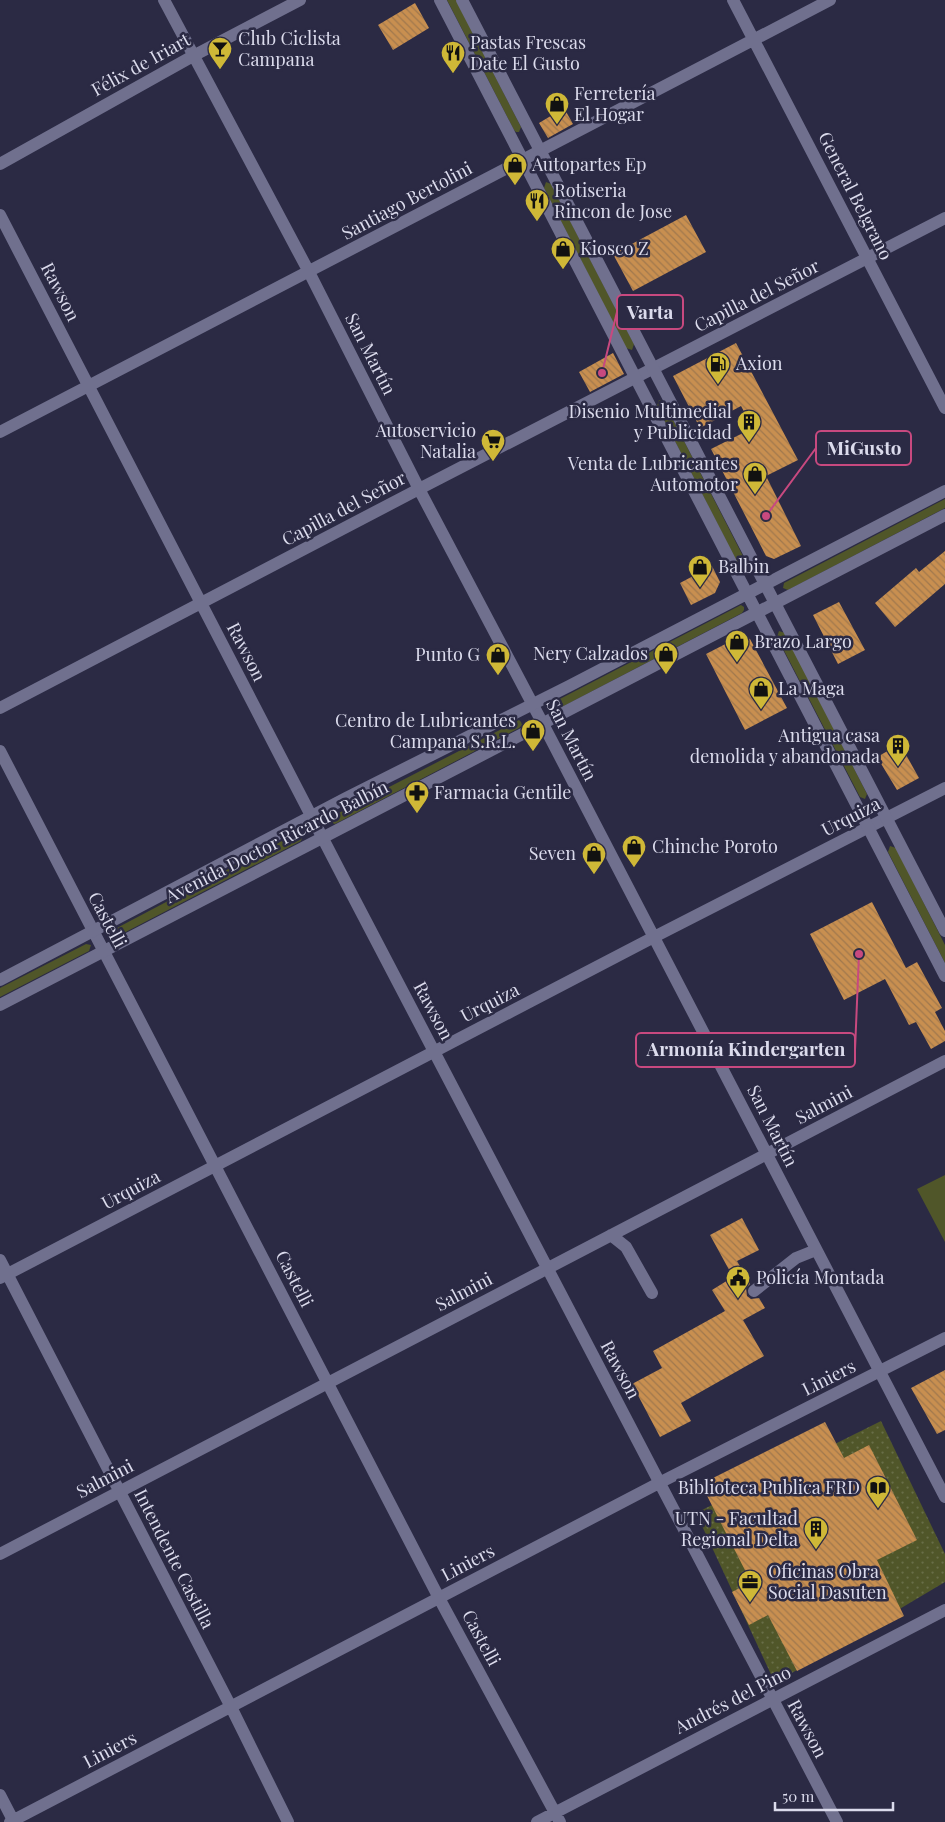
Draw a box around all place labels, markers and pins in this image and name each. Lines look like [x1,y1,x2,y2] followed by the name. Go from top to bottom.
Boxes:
[238,26,341,71] place label: Club Ciclista Campana
[470,30,586,75] place label: Pastas Frescas Date El Gusto
[207,36,233,70] bar icon: Club Ciclista Campana
[440,40,466,74] restaurant icon: Pastas Frescas Date El Gusto
[574,81,655,126] place label: Ferretería El Hogar
[544,91,570,125] shop icon: Ferretería El Hogar
[502,152,528,186] shop icon: Autopartes Ep
[531,152,646,176] place label: Autopartes Ep
[554,178,672,223] place label: Rotiseria Rincon de Jose
[524,188,550,222] restaurant icon: Rotiseria Rincon de Jose
[550,236,576,270] shop icon: Kiosco Z
[580,236,649,260] place label: Kiosco Z
[617,295,683,329] callout: Varta
[705,351,731,385] fuel station icon: Axion
[735,351,783,375] place label: Axion
[569,399,733,444] place label: Disenio Multimedial y Publicidad
[736,409,762,443] building icon: Disenio Multimedial y Publicidad
[374,418,476,463] place label: Autoservicio Natalia
[480,428,506,462] supermarket icon: Autoservicio Natalia
[816,431,911,465] callout: MiGusto
[567,451,738,496] place label: Venta de Lubricantes Automotor
[742,461,768,495] shop icon: Venta de Lubricantes Automotor
[687,554,713,588] shop icon: Balbin
[718,554,770,578] place label: Balbin
[724,629,750,663] shop icon: Brazo Largo
[754,629,852,653] place label: Brazo Largo
[533,641,648,665] place label: Nery Calzados
[653,641,679,675] shop icon: Nery Calzados
[415,642,480,666] place label: Punto G
[485,642,511,676] shop icon: Punto G
[748,676,774,710] shop icon: La Maga
[778,676,845,700] place label: La Maga
[335,708,516,753] place label: Centro de Lubricantes Campana S.R.L.
[520,718,546,752] shop icon: Centro de Lubricantes Campana S.R.L.
[690,723,880,768] place label: Antigua casa demolida y abandonada
[885,733,911,767] building icon: Antigua casa demolida y abandonada
[404,780,430,814] pharmacy icon: Farmacia Gentile
[434,780,571,804] place label: Farmacia Gentile
[621,834,647,868] shop icon: Chinche Poroto
[652,834,778,858] place label: Chinche Poroto
[529,841,576,865] place label: Seven
[581,841,607,875] shop icon: Seven
[636,1033,855,1067] callout: Armonía Kindergarten
[725,1265,751,1299] public building icon: Policía Montada
[756,1265,884,1289] place label: Policía Montada
[678,1475,860,1499] place label: Biblioteca Publica FRD
[865,1475,891,1509] library icon: Biblioteca Publica FRD
[675,1506,799,1551] place label: UTN - Facultad Regional Delta
[803,1516,829,1550] building icon: UTN - Facultad Regional Delta
[768,1559,887,1604] place label: Oficinas Obra Social Dasuten
[737,1569,763,1603] office icon: Oficinas Obra Social Dasuten

